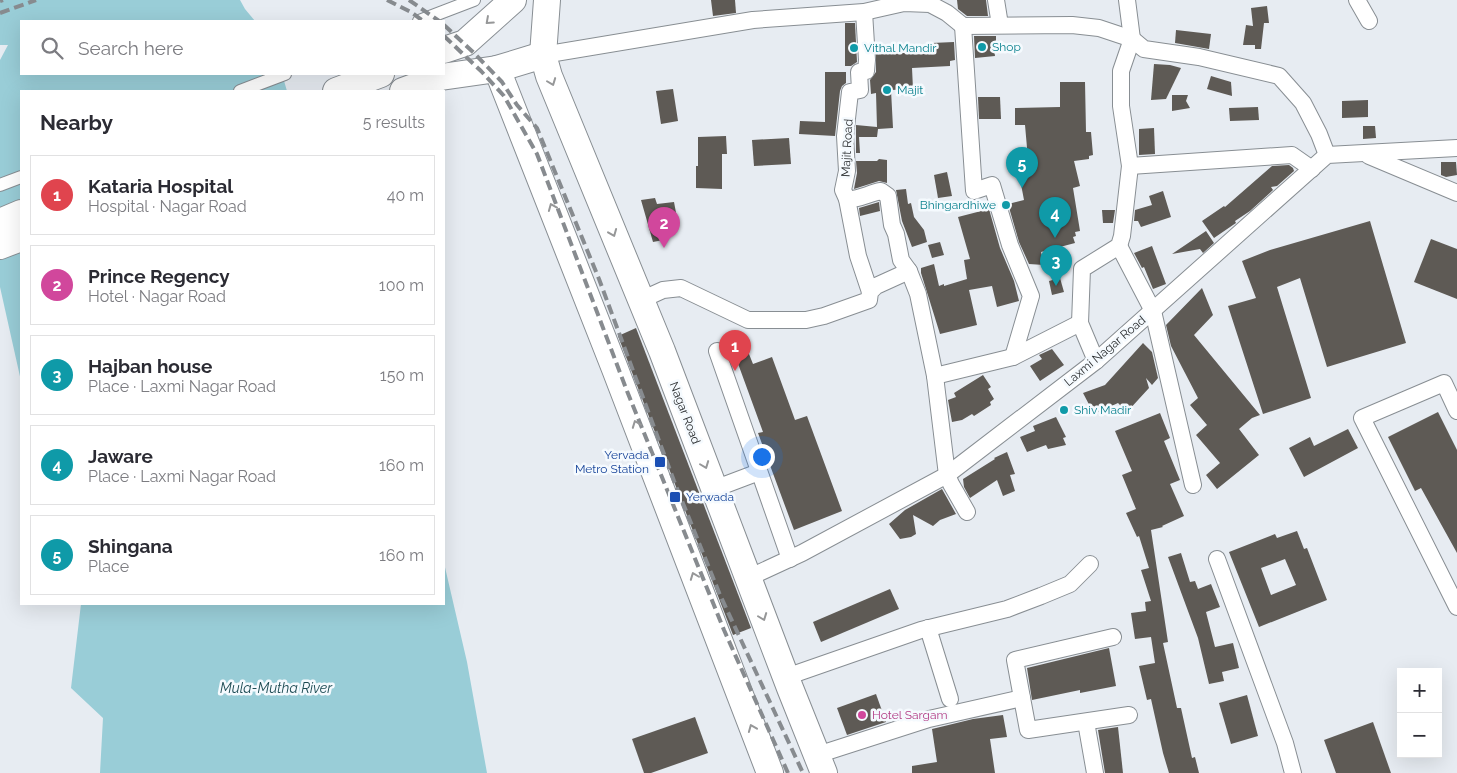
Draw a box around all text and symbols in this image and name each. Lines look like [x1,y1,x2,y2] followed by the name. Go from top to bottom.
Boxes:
[486,16,495,25] one-way arrow
[20,20,445,75] search box
[38,34,66,62] icon: search
[78,37,184,59] text: Search here
[992,40,1021,54] place label: Shop
[864,41,937,55] place label: Vithal Mandir
[976,41,988,53] marker: Shop
[848,42,860,54] marker: Vithal Mandir
[545,77,556,86] one-way arrow
[897,83,923,97] place label: Majit
[881,84,893,96] marker: Majit
[40,110,113,135] text: Nearby
[363,113,425,132] text: 5 results
[838,119,856,177] street label: Majit Road
[1006,147,1038,188] pin: 5
[88,175,233,197] text: Kataria Hospital
[53,186,61,205] text: 1
[387,186,424,205] text: 40 m
[88,197,247,216] text: Hospital · Nagar Road
[1039,197,1071,238] pin: 4
[920,198,996,212] place label: Bhingardhiwe
[1000,199,1012,211] marker: Bhingardhiwe
[548,204,558,212] one-way arrow
[648,207,680,248] pin: 2
[608,228,618,236] one-way arrow
[1040,245,1072,286] pin: 3
[88,265,230,287] text: Prince Regency
[52,276,62,295] text: 2
[379,276,424,295] text: 100 m
[88,287,226,306] text: Hotel · Nagar Road
[1062,313,1148,389] street label: Laxmi Nagar Road
[719,330,751,371] pin: 1
[88,355,212,377] text: Hajban house
[53,366,61,385] text: 3
[380,366,424,385] text: 150 m
[88,377,276,396] text: Place · Laxmi Nagar Road
[667,380,703,446] street label: Nagar Road
[1074,403,1132,417] place label: Shiv Madir
[1058,404,1070,416] marker: Shiv Madir
[632,420,642,429] one-way arrow
[749,444,775,470] your location
[88,445,153,467] text: Jaware
[575,448,649,476] place label: Yervada Metro Station
[653,455,667,469] marker: Yervada Metro Station
[52,456,62,475] text: 4
[379,456,424,475] text: 160 m
[699,460,709,469] one-way arrow
[88,467,276,486] text: Place · Laxmi Nagar Road
[668,490,682,504] marker: Yerwada
[686,490,734,504] place label: Yerwada
[88,535,173,557] text: Shingana
[53,546,61,565] text: 5
[379,546,424,565] text: 160 m
[88,557,129,576] text: Place
[690,572,700,581] one-way arrow
[756,612,767,621] one-way arrow
[1397,668,1442,758] map controls
[1397,668,1442,713] button: +
[220,680,333,696] water label: Mula-Mutha River
[872,708,948,722] place label: Hotel Sargam
[856,709,868,721] marker: Hotel Sargam
[1397,713,1442,758] button: −
[748,724,759,733] one-way arrow

